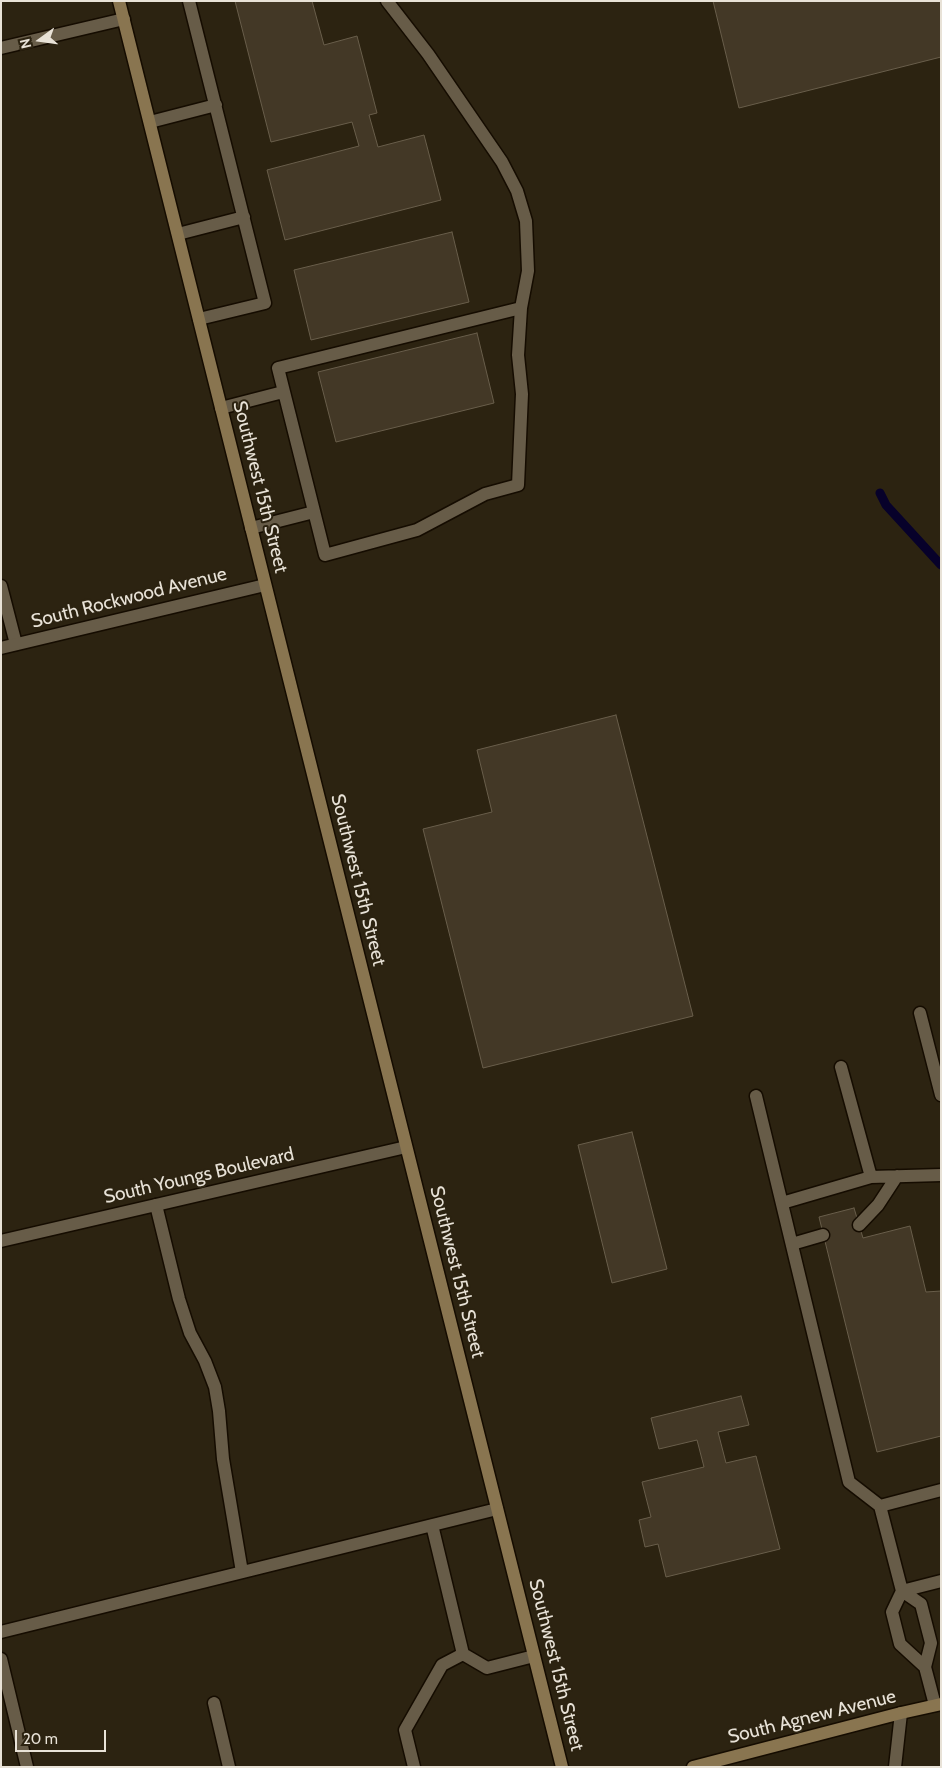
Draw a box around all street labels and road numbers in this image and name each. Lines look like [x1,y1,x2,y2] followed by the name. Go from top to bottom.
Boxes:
[228,399,292,575] street label: Southwest 15th Street
[29,563,229,633] street label: South Rockwood Avenue
[326,792,390,968] street label: Southwest 15th Street
[102,1143,296,1209] street label: South Youngs Boulevard
[425,1184,489,1360] street label: Southwest 15th Street
[524,1577,588,1753] street label: Southwest 15th Street
[726,1685,898,1749] street label: South Agnew Avenue

